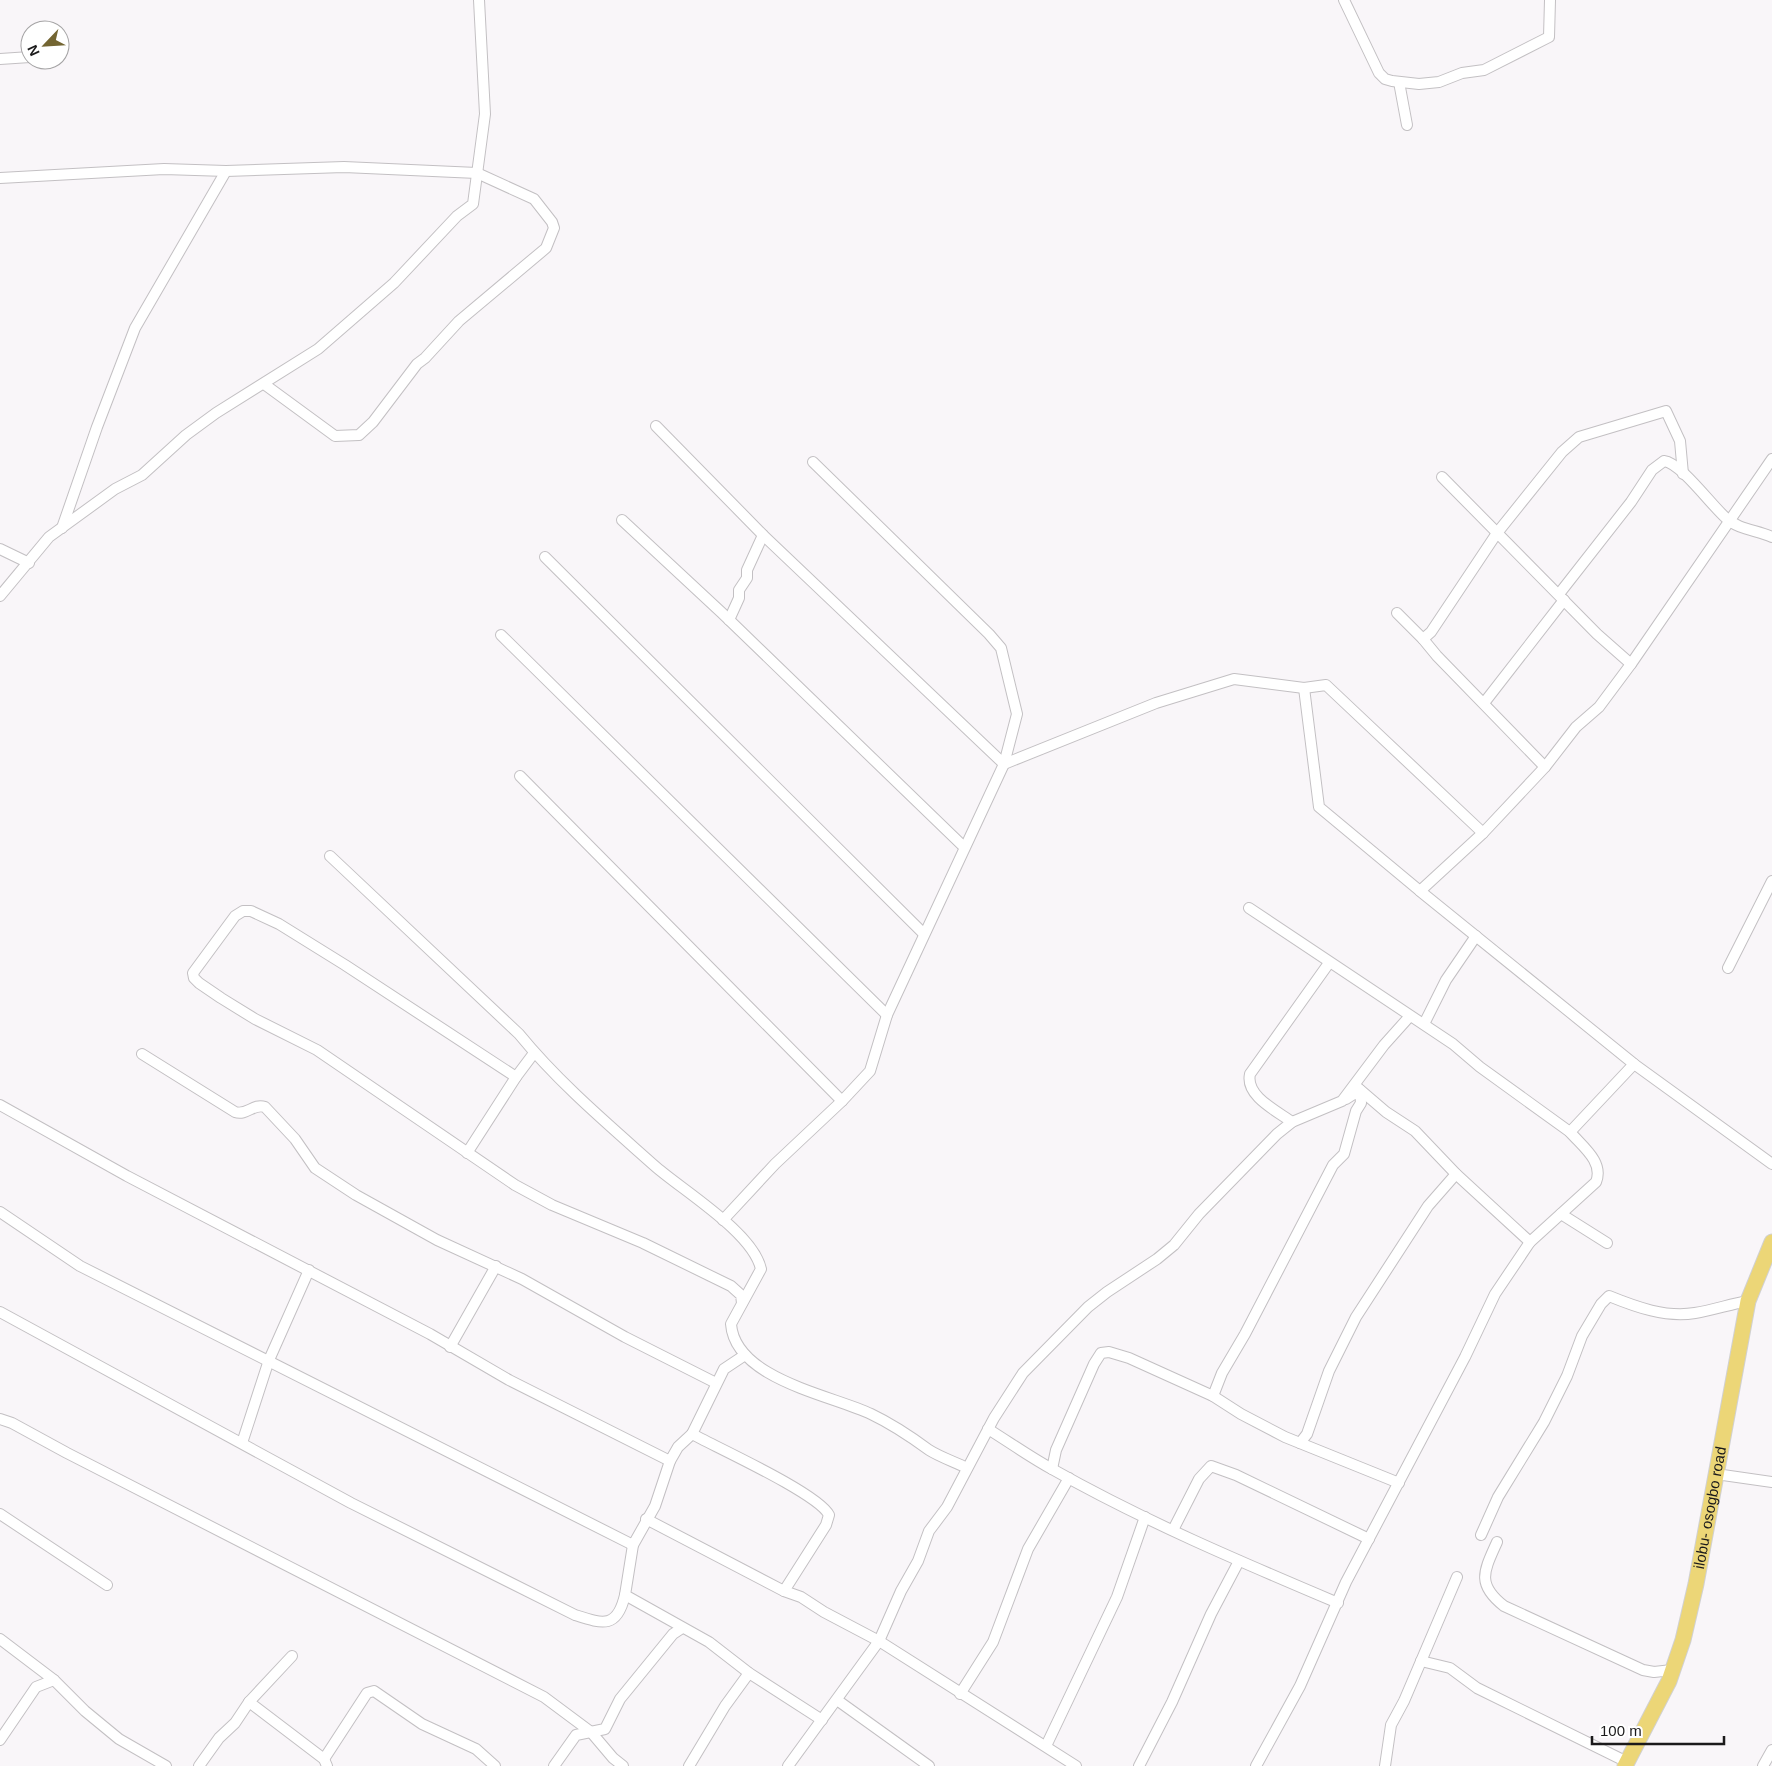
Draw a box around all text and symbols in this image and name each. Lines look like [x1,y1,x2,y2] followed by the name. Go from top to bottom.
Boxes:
[20,20,70,70] north arrow
[24,43,43,58] text: N
[1690,1445,1729,1570] street label: ilobu- osogbo road
[1592,1714,1724,1746] scale bar
[1600,1722,1642,1739] text: 100 m

